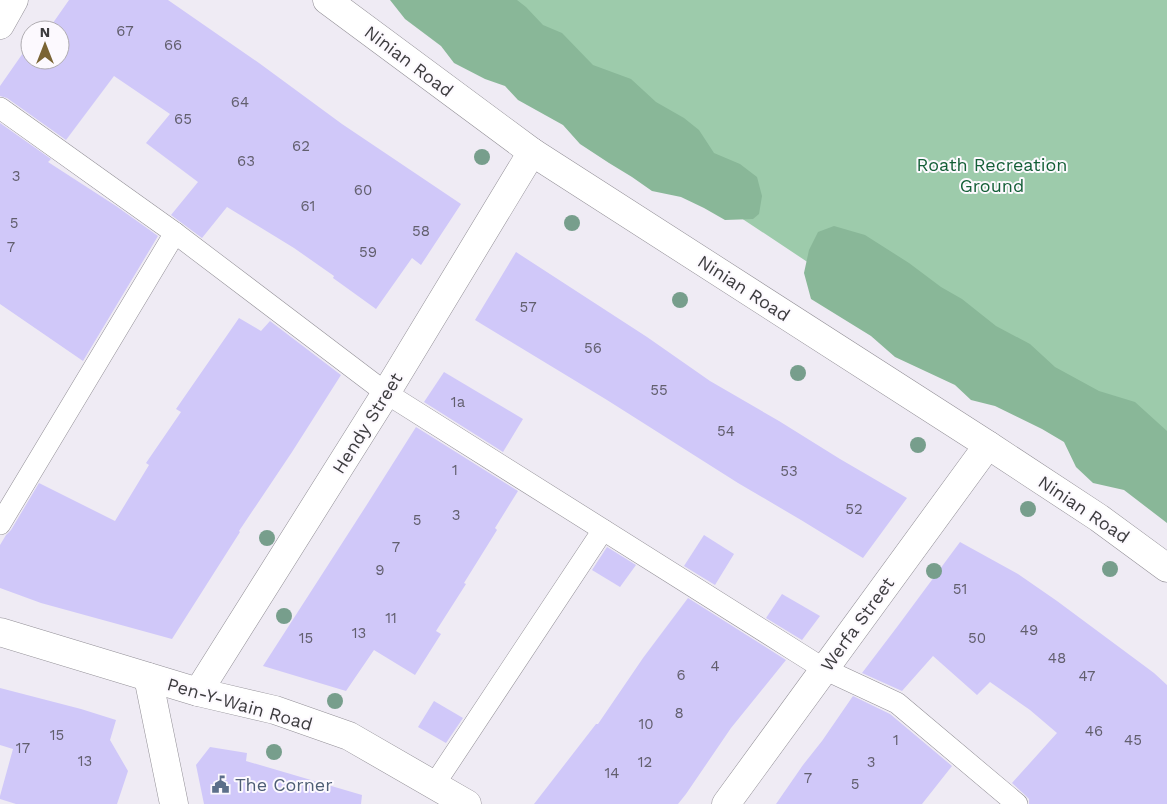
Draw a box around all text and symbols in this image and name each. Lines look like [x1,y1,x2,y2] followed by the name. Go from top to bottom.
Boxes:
[20,20,70,70] north arrow
[361,21,457,101] street label: Ninian Road
[116,22,134,40] house number: 67
[40,24,50,40] text: N
[164,36,182,54] house number: 66
[231,93,249,111] house number: 64
[174,110,192,128] house number: 65
[292,137,310,155] house number: 62
[237,152,255,170] house number: 63
[917,154,1067,196] park label: Roath Recreation Ground
[12,167,20,185] house number: 3
[354,181,372,199] house number: 60
[301,197,315,215] house number: 61
[10,214,18,232] house number: 5
[412,222,430,240] house number: 58
[7,238,15,256] house number: 7
[359,243,377,261] house number: 59
[694,251,794,325] street label: Ninian Road
[519,298,537,316] house number: 57
[584,339,602,357] house number: 56
[328,368,407,477] street label: Hendy Street
[650,381,668,399] house number: 55
[451,393,466,411] house number: 1a
[717,422,735,440] house number: 54
[452,461,458,479] house number: 1
[780,462,798,480] house number: 53
[1034,471,1134,547] street label: Ninian Road
[845,500,863,518] house number: 52
[452,506,460,524] house number: 3
[413,511,421,529] house number: 5
[392,538,400,556] house number: 7
[375,561,385,579] house number: 9
[816,573,898,675] street label: Werfa Street
[953,580,967,598] house number: 51
[385,609,397,627] house number: 11
[1020,621,1038,639] house number: 49
[352,624,366,642] house number: 13
[299,629,313,647] house number: 15
[968,629,986,647] house number: 50
[1048,649,1066,667] house number: 48
[710,657,720,675] house number: 4
[676,666,686,684] house number: 6
[1079,667,1095,685] house number: 47
[165,673,315,735] street label: Pen-Y-Wain Road
[674,704,684,722] house number: 8
[638,715,654,733] house number: 10
[1085,722,1103,740] house number: 46
[50,726,64,744] house number: 15
[893,731,899,749] house number: 1
[1124,731,1142,749] house number: 45
[16,739,30,757] house number: 17
[78,752,92,770] house number: 13
[638,753,652,771] house number: 12
[867,753,875,771] house number: 3
[604,764,620,782] house number: 14
[804,769,812,787] house number: 7
[211,774,231,794] public building icon: The Corner
[235,774,333,795] place label: The Corner
[851,775,859,793] house number: 5

